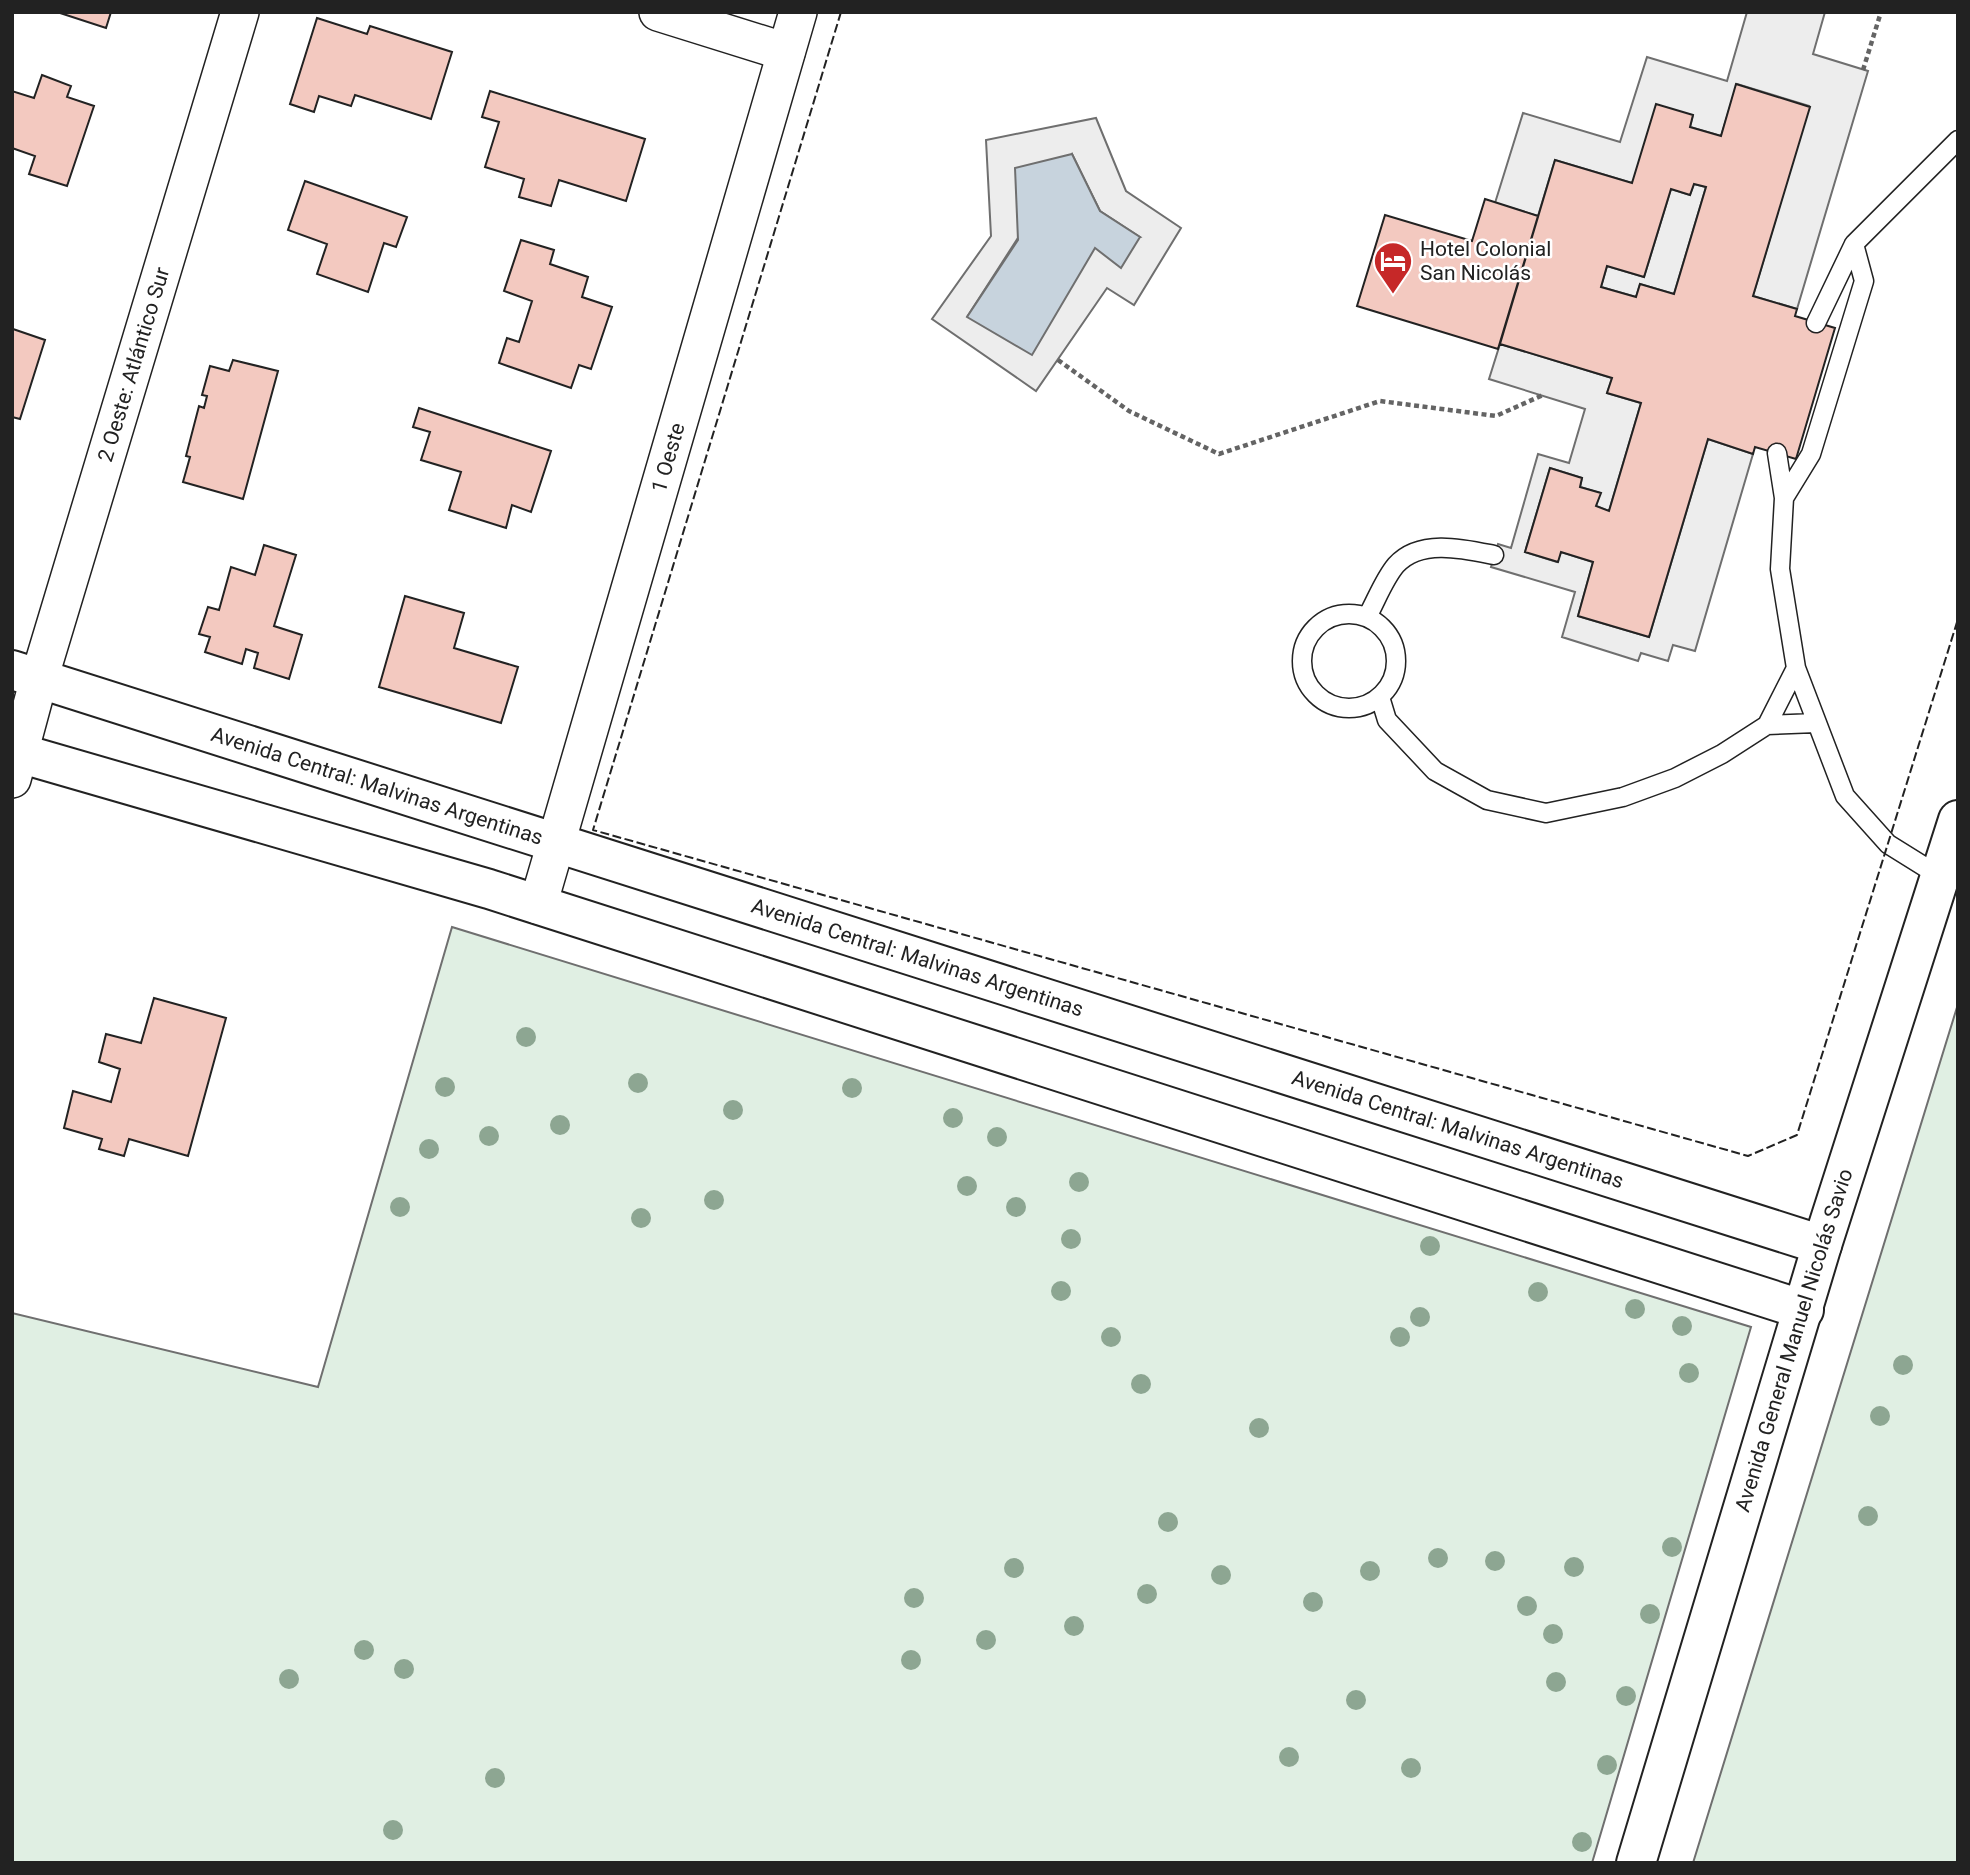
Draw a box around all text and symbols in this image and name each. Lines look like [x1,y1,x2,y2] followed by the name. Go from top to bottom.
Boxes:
[1420,237,1551,285] place label: Hotel Colonial San Nicolás
[1372,240,1414,295] hotel icon: Hotel Colonial San Nicolás
[93,265,174,465] street label: 2 Oeste: Atlántico Sur
[647,420,690,495] street label: 1 Oeste
[208,722,546,850] street label: Avenida Central: Malvinas Argentinas
[749,894,1086,1022] street label: Avenida Central: Malvinas Argentinas
[1289,1065,1627,1193] street label: Avenida Central: Malvinas Argentinas
[1730,1166,1858,1515] street label: Avenida General Manuel Nicolás Savio

